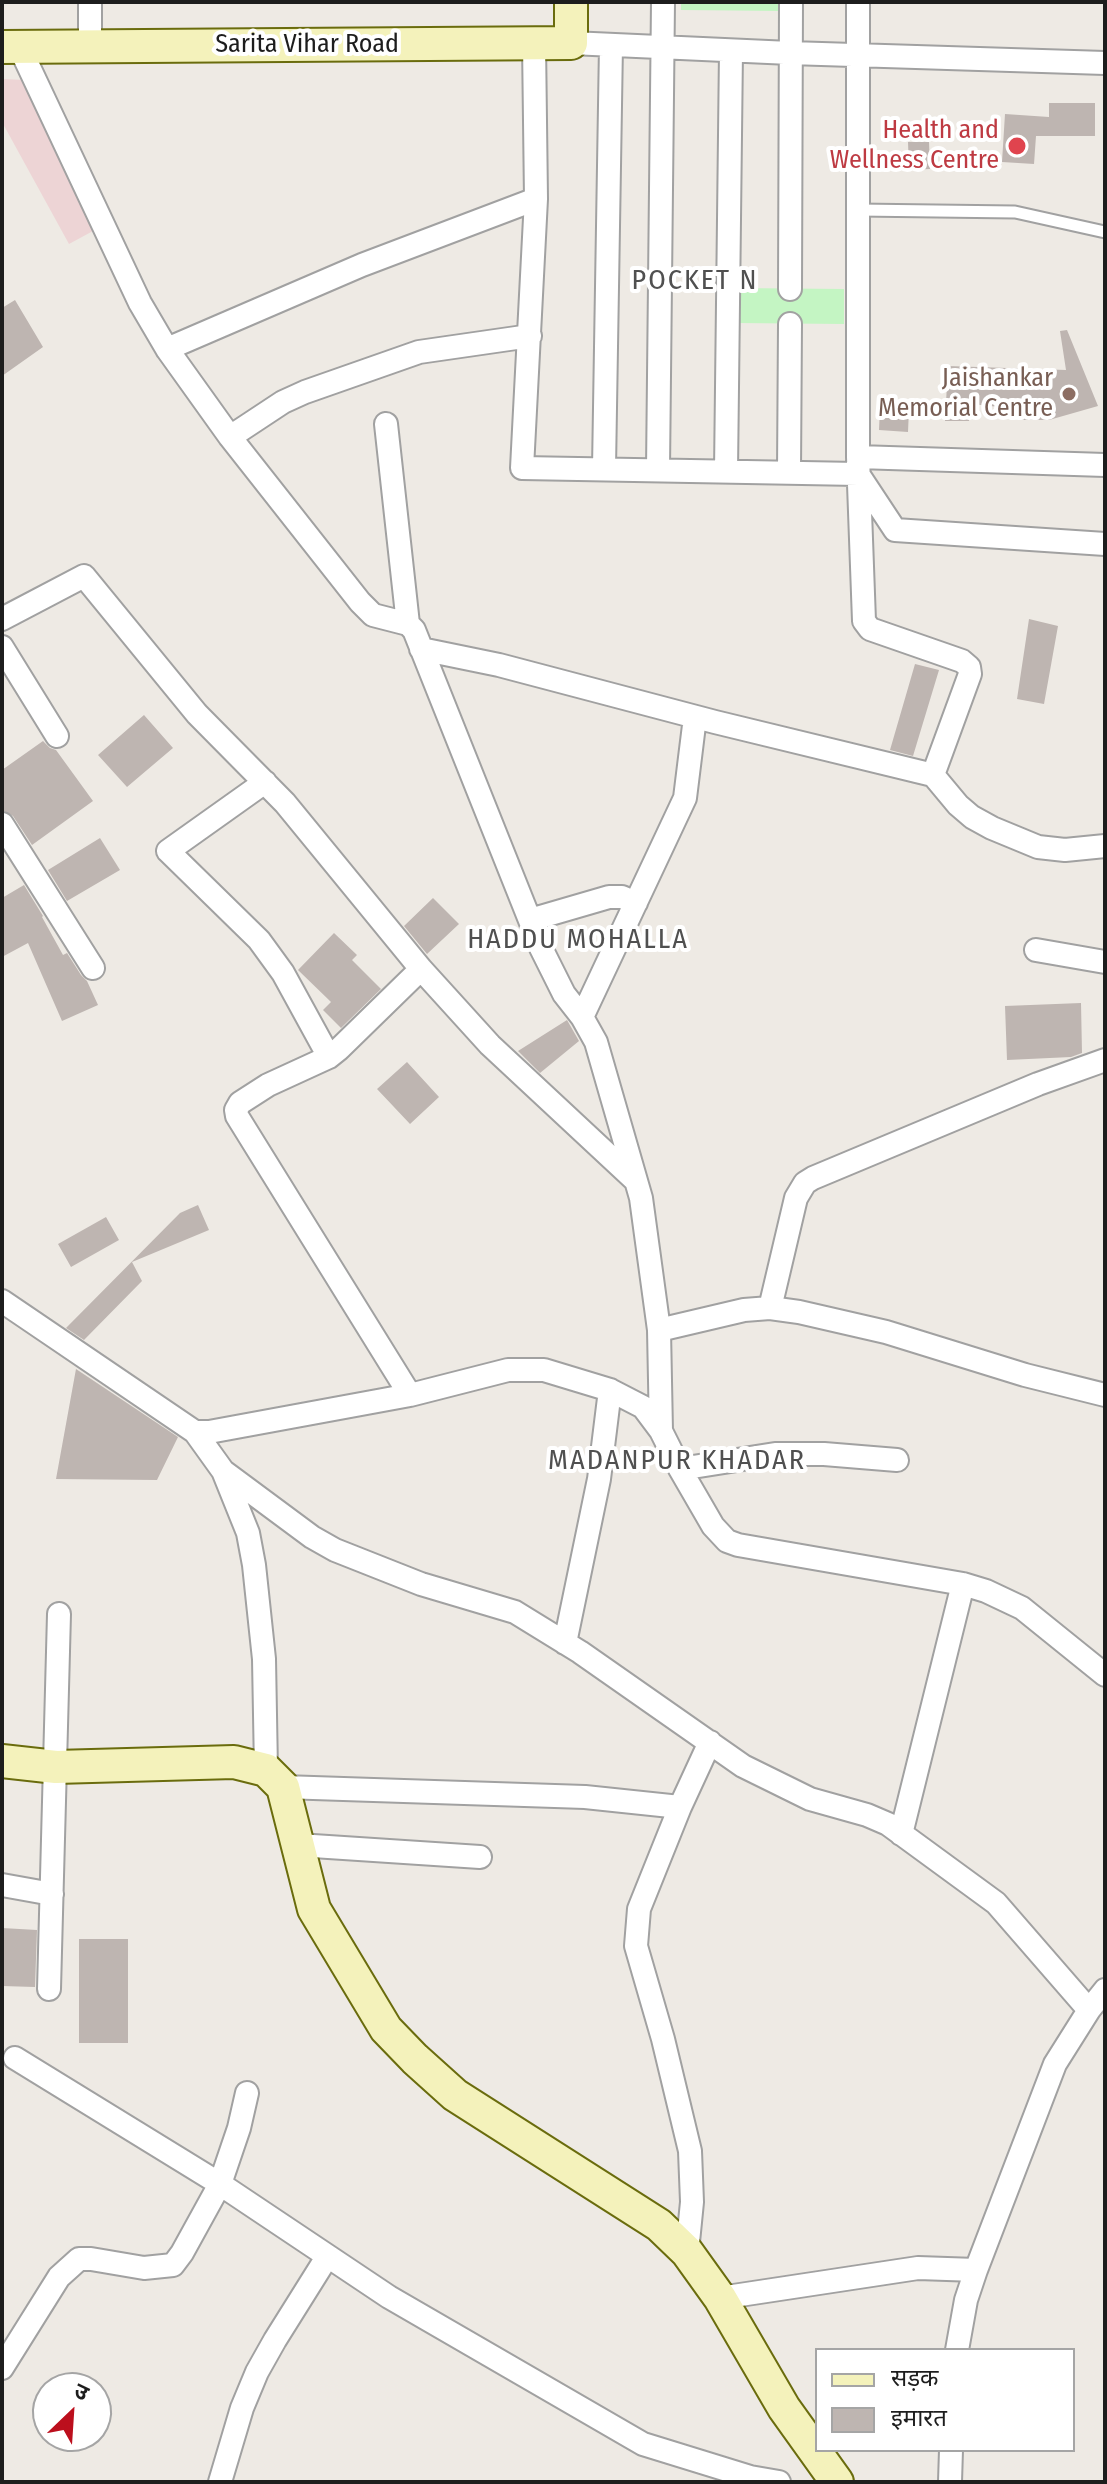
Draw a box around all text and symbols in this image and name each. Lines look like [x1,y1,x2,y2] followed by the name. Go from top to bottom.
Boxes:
[215,29,399,61] street label: Sarita Vihar Road
[830,115,999,176] place label: Health and Wellness Centre
[1006,135,1028,157] marker: Health and Wellness Centre
[632,264,758,298] district label: POCKET N
[878,363,1053,424] place label: Jaishankar Memorial Centre
[1060,385,1078,403] marker: Jaishankar Memorial Centre
[467,923,689,957] district label: HADDU MOHALLA
[548,1444,806,1478] district label: MADANPUR KHADAR
[815,2348,1075,2452] legend
[891,2364,939,2392] text: सड़क
[32,2372,112,2452] north arrow
[70,2377,93,2407] text: उ
[891,2404,947,2432] text: इमारत

